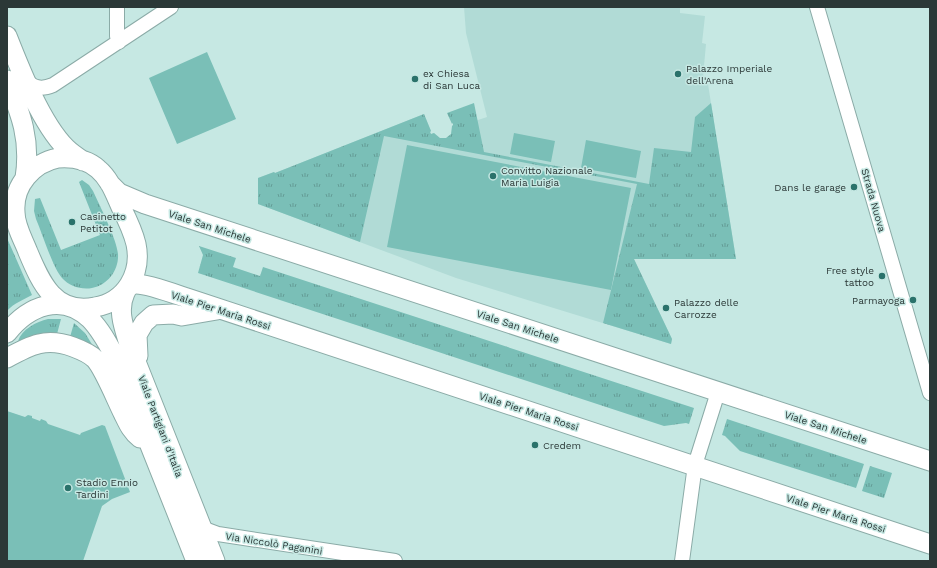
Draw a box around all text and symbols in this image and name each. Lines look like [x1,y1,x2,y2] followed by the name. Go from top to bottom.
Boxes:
[686,63,772,86] place label: Palazzo Imperiale dell'Arena
[423,68,481,91] place label: ex Chiesa di San Luca
[673,69,683,79] marker: Palazzo Imperiale dell'Arena
[410,74,420,84] marker: ex Chiesa di San Luca
[501,165,593,188] place label: Convitto Nazionale Maria Luigia
[859,167,888,233] street label: Strada Nuova
[488,171,498,181] marker: Convitto Nazionale Maria Luigia
[774,182,846,193] place label: Dans le garage
[849,182,859,192] marker: Dans le garage
[167,208,253,245] street label: Viale San Michele
[80,211,126,234] place label: Casinetto Petitot
[67,217,77,227] marker: Casinetto Petitot
[826,265,874,288] place label: Free style tattoo
[877,271,887,281] marker: Free style tattoo
[170,289,272,332] street label: Viale Pier Maria Rossi
[852,295,905,306] place label: Parmayoga
[908,295,918,305] marker: Parmayoga
[674,297,739,320] place label: Palazzo delle Carrozze
[661,303,671,313] marker: Palazzo delle Carrozze
[475,308,561,345] street label: Viale San Michele
[136,374,185,479] street label: Viale Partigiani d'Italia
[478,390,580,433] street label: Viale Pier Maria Rossi
[783,409,869,446] street label: Viale San Michele
[530,440,540,450] marker: Credem
[543,440,581,451] place label: Credem
[76,477,138,500] place label: Stadio Ennio Tardini
[63,483,73,493] marker: Stadio Ennio Tardini
[785,492,887,535] street label: Viale Pier Maria Rossi
[225,530,323,557] street label: Via Niccolò Paganini

